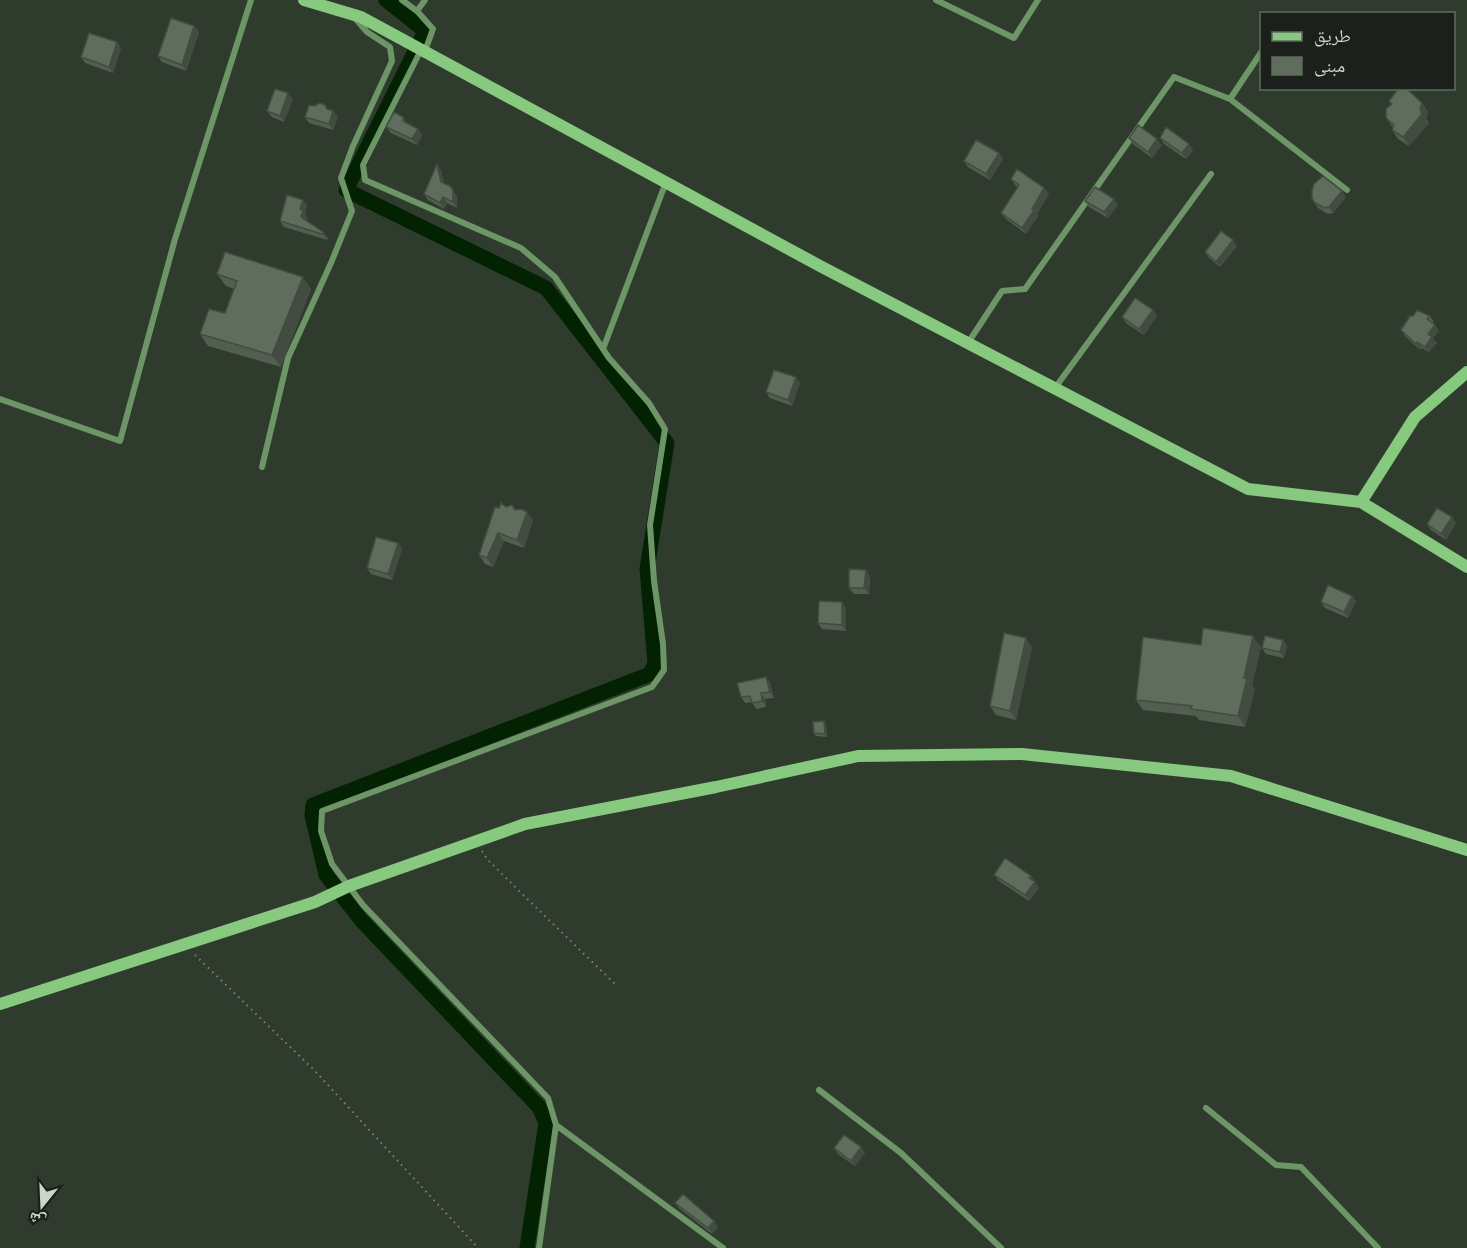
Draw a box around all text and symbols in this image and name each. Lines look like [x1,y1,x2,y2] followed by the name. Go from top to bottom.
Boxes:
[1260,12,1455,90] legend
[1314,24,1351,47] text: طريق
[1314,54,1345,77] text: مبنى
[12,1176,72,1236] north arrow
[26,1208,49,1232] text: ش

